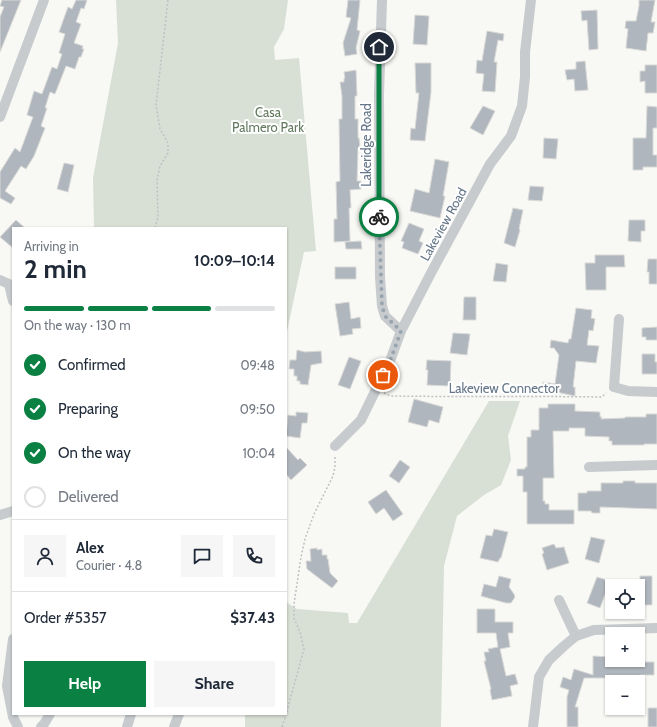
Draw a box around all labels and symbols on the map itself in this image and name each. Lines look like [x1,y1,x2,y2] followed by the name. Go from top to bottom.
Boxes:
[362,30,396,64] pin
[358,103,374,187] street label: Lakeridge Road
[232,104,304,135] park label: Casa Palmero Park
[416,185,470,263] street label: Lakeview Road
[359,197,399,237] courier
[366,358,400,392] pin
[449,380,560,396] street label: Lakeview Connector

